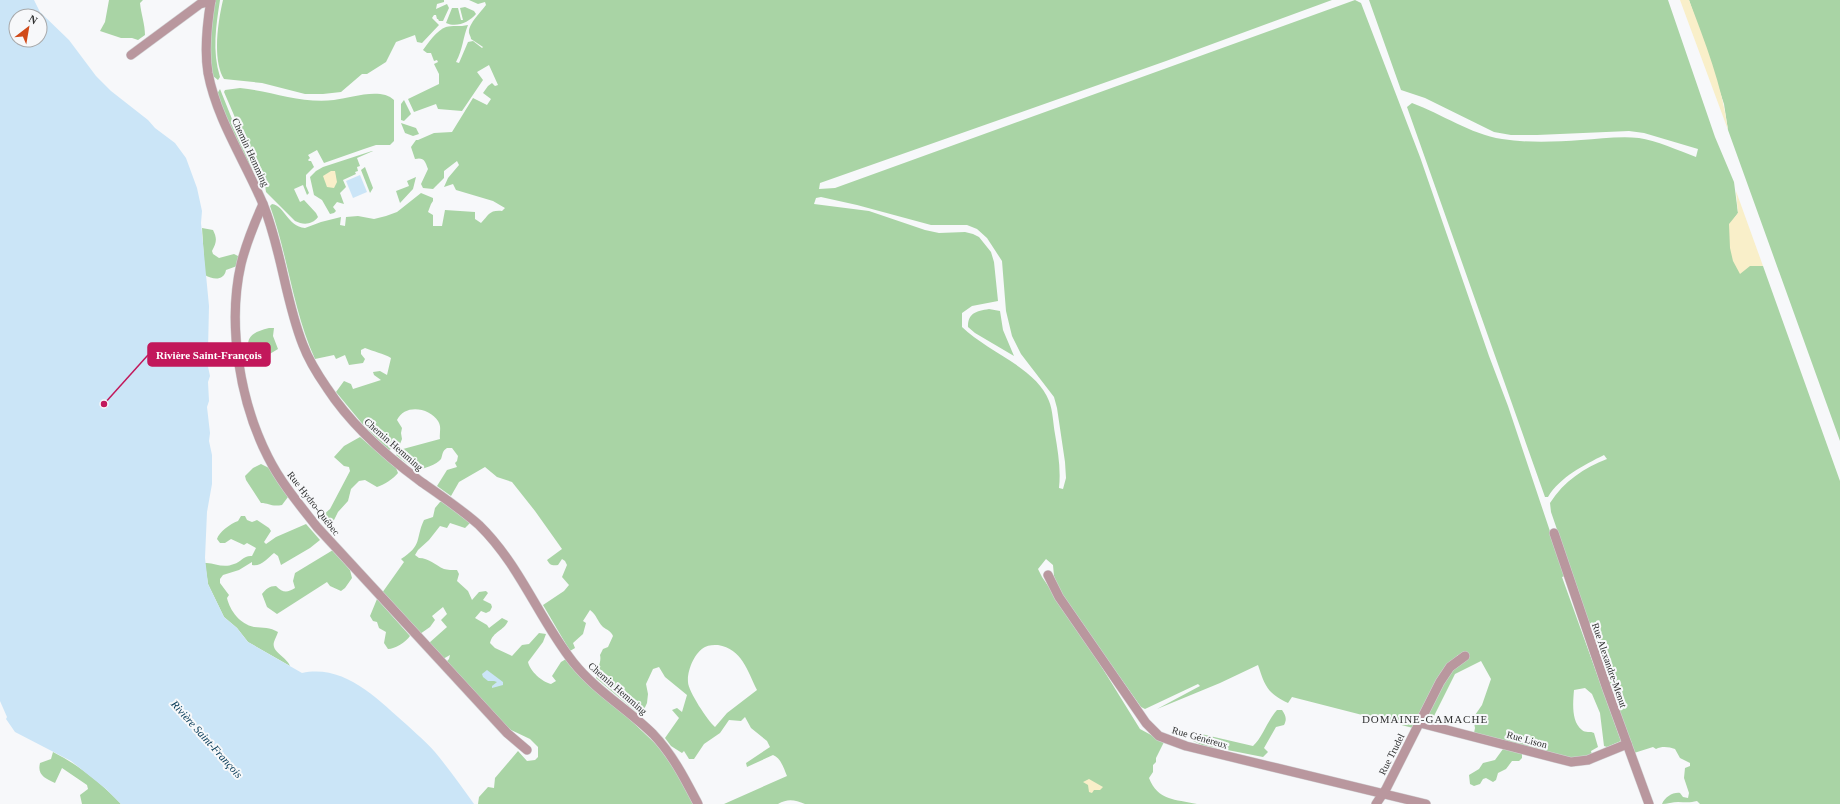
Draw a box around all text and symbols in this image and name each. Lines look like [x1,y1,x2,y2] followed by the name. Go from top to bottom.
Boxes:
[8,8,48,48] north arrow
[27,12,40,27] text: N
[230,116,271,188] street label: Chemin Hemming
[148,343,270,366] callout: Rivière Saint-François
[156,349,263,361] text: Rivière Saint-François
[362,416,425,473] street label: Chemin Hemming
[285,469,342,538] street label: Rue Hydro-Québec
[1590,621,1629,709] street label: Rue Alexandre-Menut
[586,660,649,717] street label: Chemin Hemming
[168,697,245,780] water label: Rivière Saint-François
[1362,713,1488,725] district label: DOMAINE-GAMACHE
[1171,724,1229,751] street label: Rue Généreux
[1505,729,1548,750] street label: Rue Lison
[1376,732,1407,777] street label: Rue Trudel

